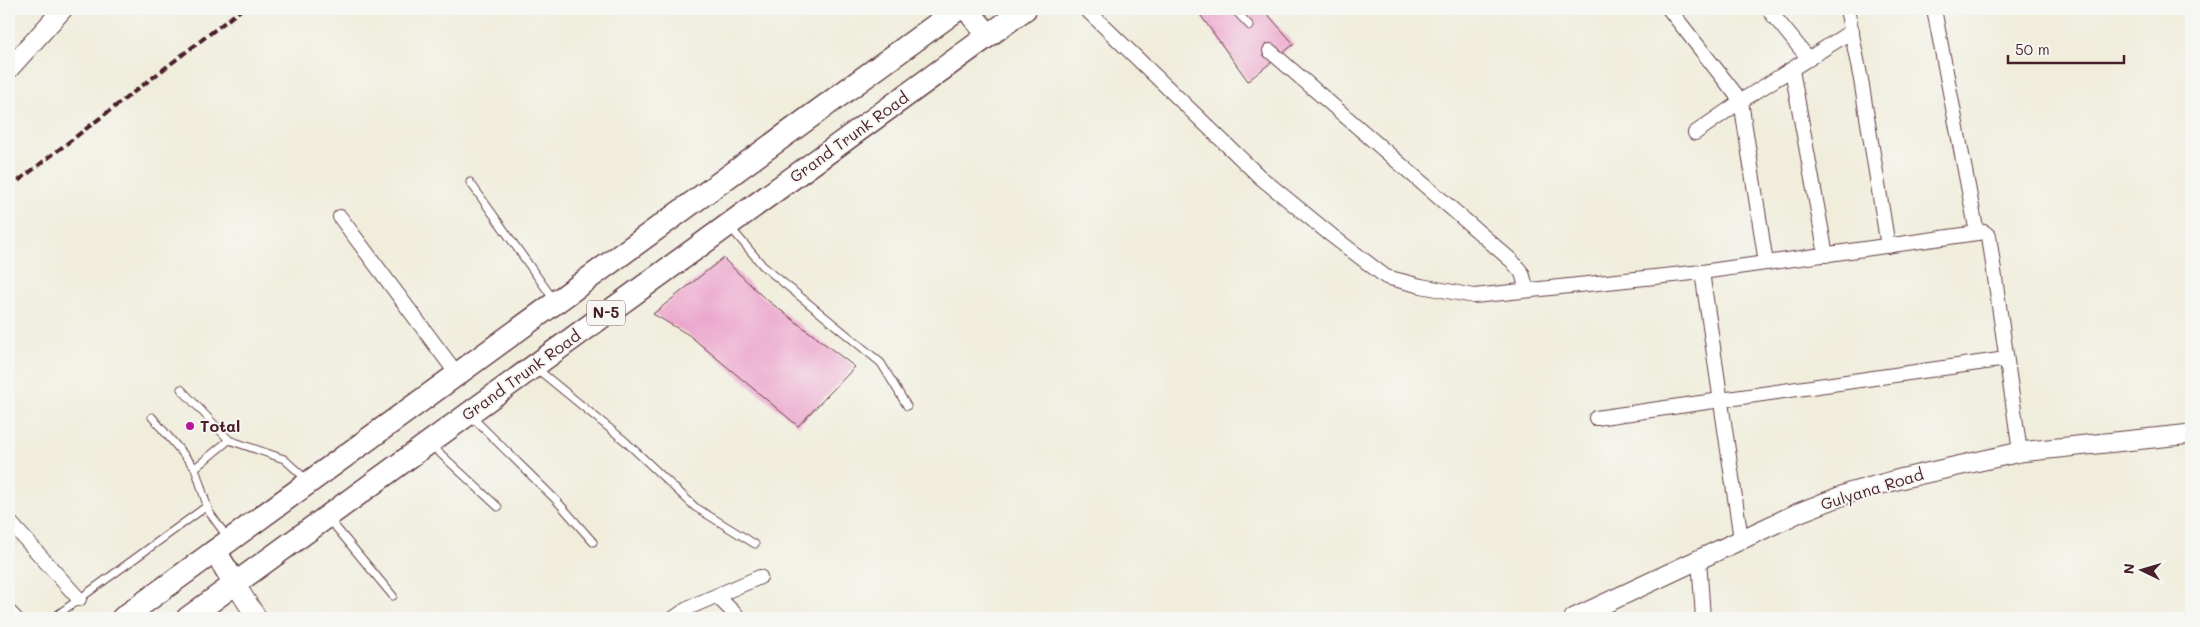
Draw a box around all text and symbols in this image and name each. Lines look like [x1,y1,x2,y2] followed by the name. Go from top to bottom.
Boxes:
[2008,32,2124,64] scale bar
[2015,39,2050,59] text: 50 m
[785,86,912,187] street label: Grand Trunk Road
[587,300,625,326] road number: N-5
[457,324,584,425] street label: Grand Trunk Road
[200,415,240,436] place label: Total
[184,420,196,432] marker: Total
[1818,463,1926,514] street label: Gulyana Road
[2118,544,2168,594] north arrow
[2119,563,2138,575] text: N

